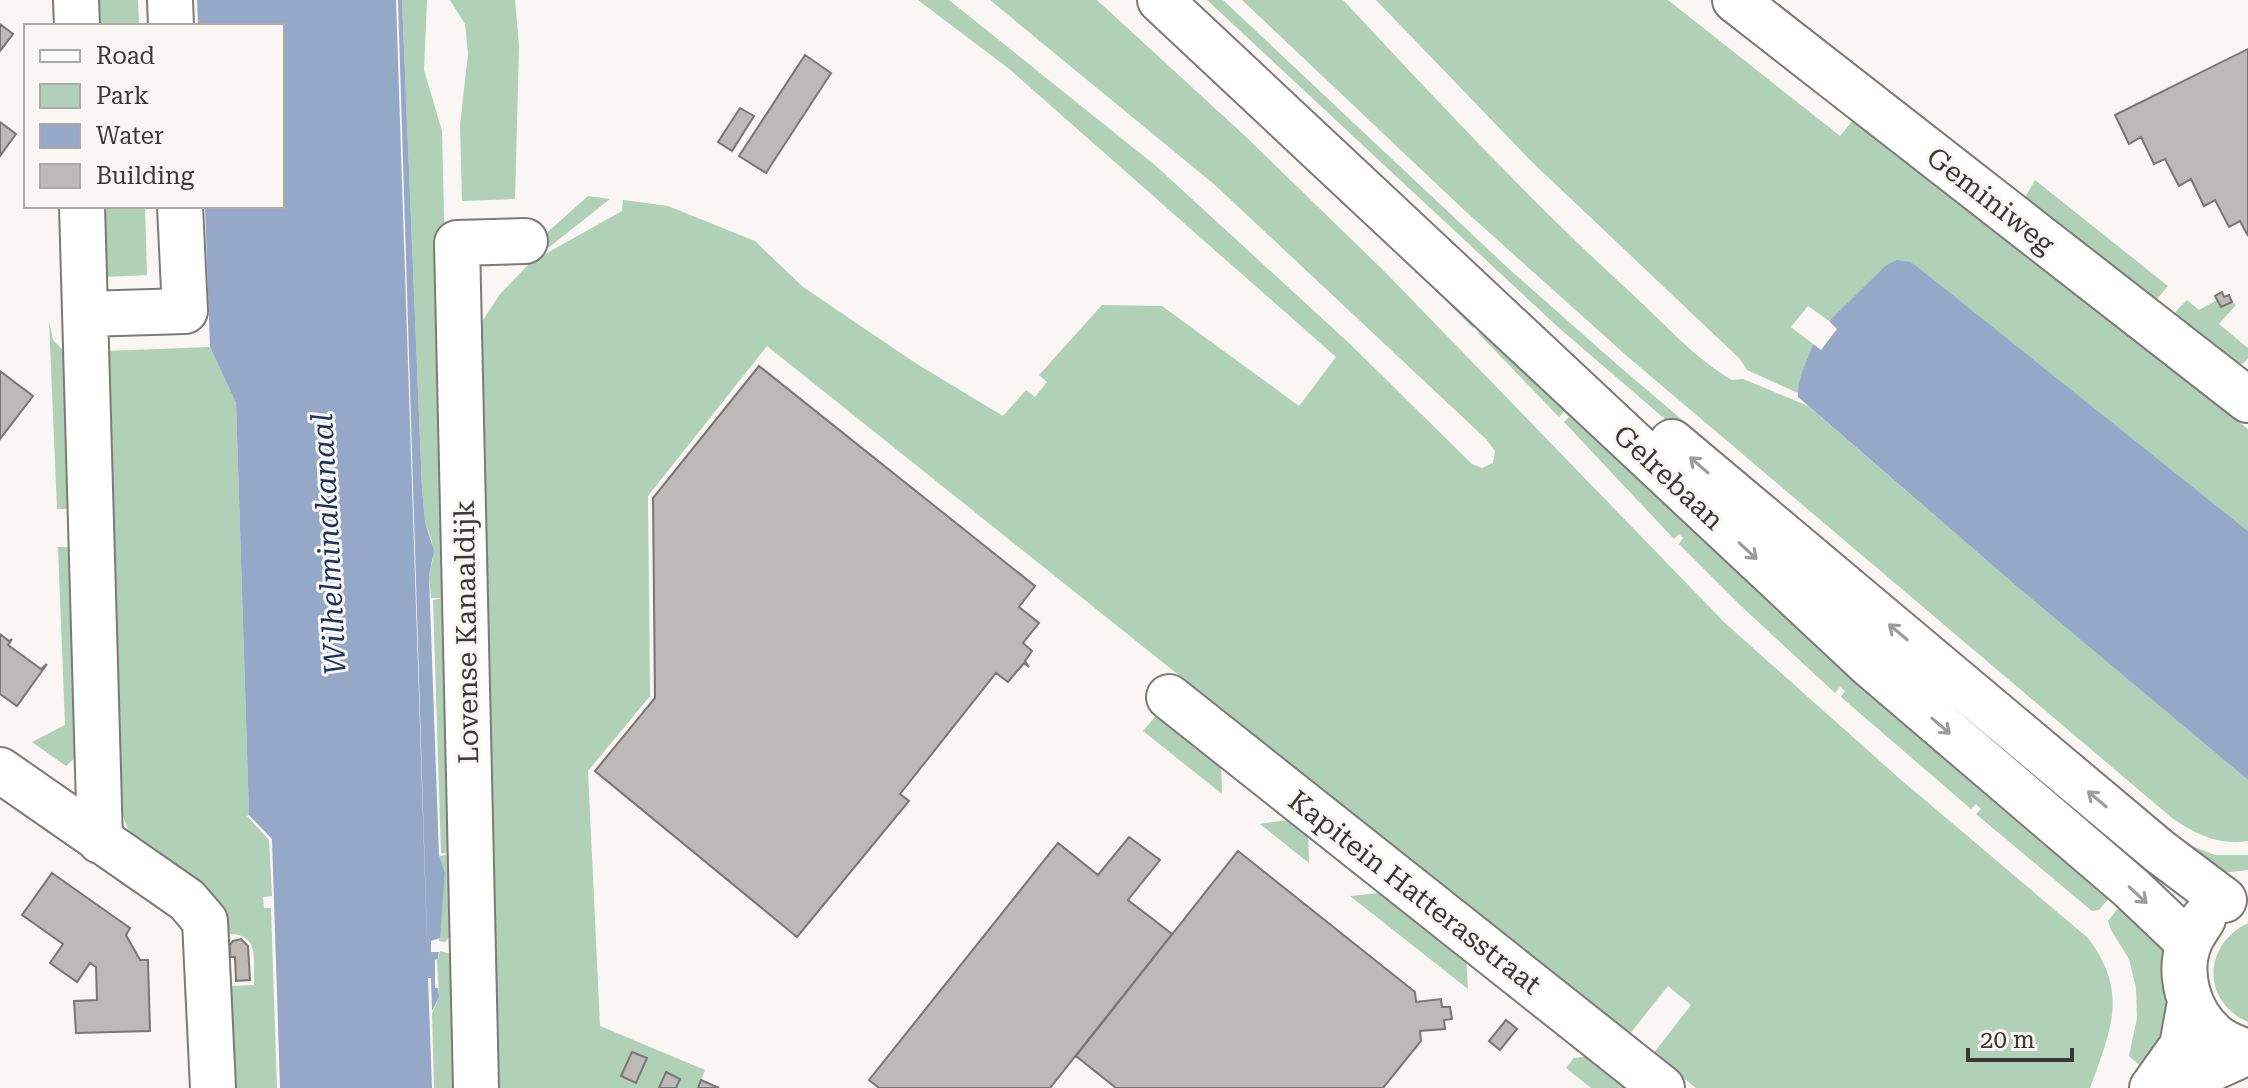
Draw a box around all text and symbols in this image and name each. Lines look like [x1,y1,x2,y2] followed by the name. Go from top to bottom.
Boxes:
[24,24,284,208] legend
[96,42,155,70] text: Road
[96,82,149,110] text: Park
[96,122,164,150] text: Water
[1920,140,2061,261] street label: Geminiweg
[96,162,194,190] text: Building
[304,412,353,676] water label: Wilhelminakanaal
[1607,418,1730,537] street label: Gelrebaan
[1689,456,1709,474] one-way arrow
[448,500,485,764] street label: Lovense Kanaaldijk
[1737,542,1757,560] one-way arrow
[1888,623,1909,641] one-way arrow
[1930,717,1950,735] one-way arrow
[1282,784,1547,1001] street label: Kapitein Hatterasstraat
[2088,790,2108,808] one-way arrow
[2128,885,2148,904] one-way arrow
[1968,1012,2072,1062] scale bar
[1980,1026,2035,1054] text: 20 m

